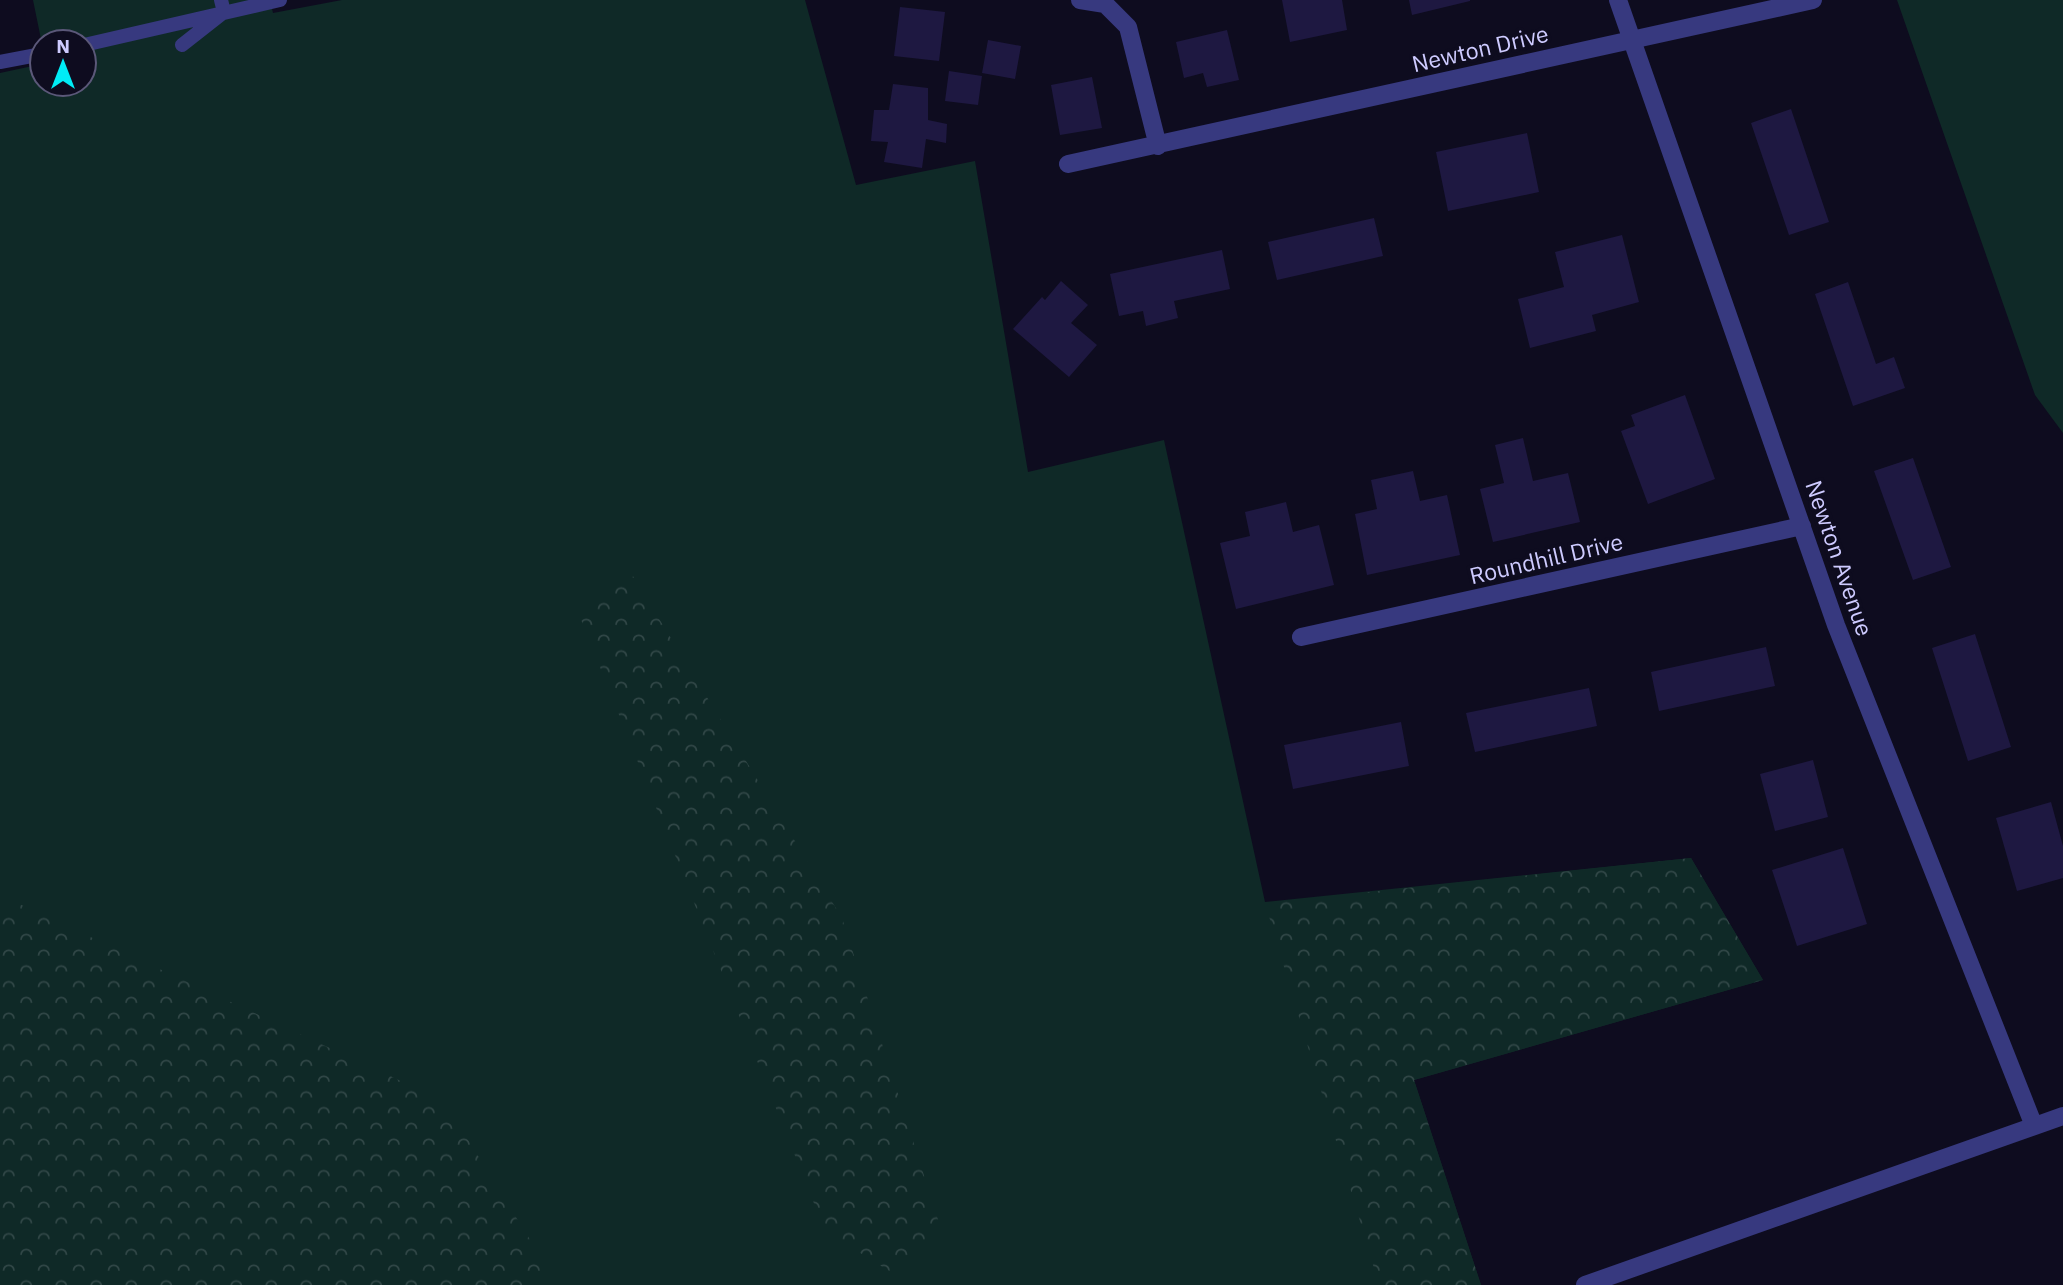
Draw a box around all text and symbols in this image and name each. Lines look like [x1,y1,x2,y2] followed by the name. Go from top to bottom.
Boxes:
[1409,18,1551,78] street label: Newton Drive
[28,28,98,98] north arrow
[56,34,70,58] text: N
[1799,476,1881,640] street label: Newton Avenue
[1466,526,1626,590] street label: Roundhill Drive

